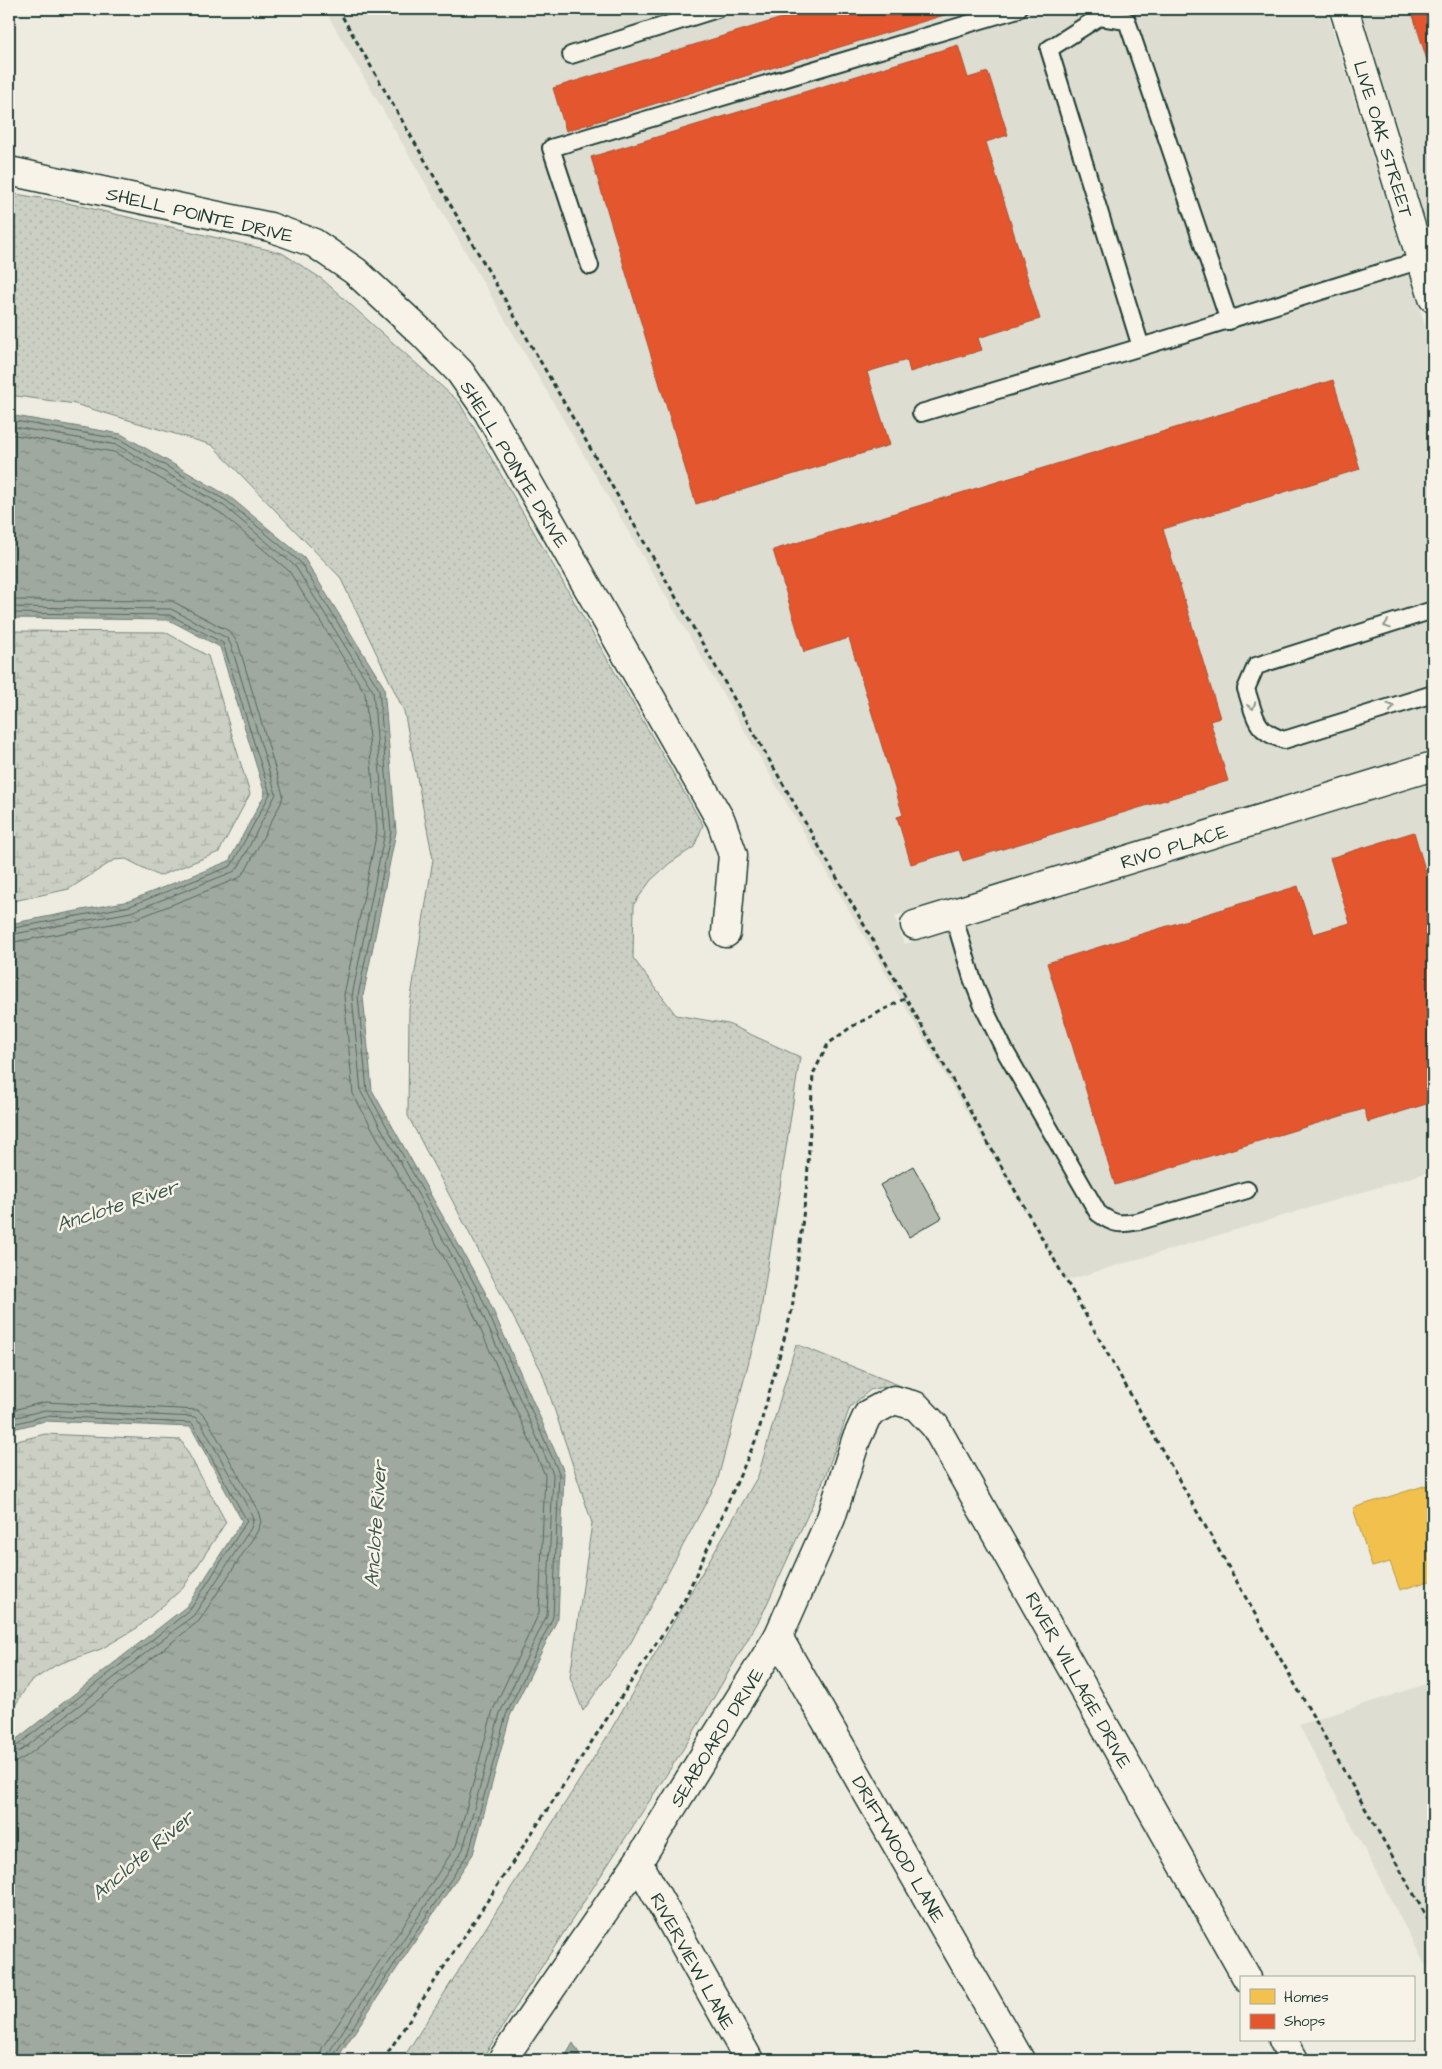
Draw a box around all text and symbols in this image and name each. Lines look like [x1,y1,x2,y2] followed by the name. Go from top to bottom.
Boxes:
[1346,58,1419,221] street label: LIVE OAK STREET
[104,181,296,250] street label: SHELL POINTE DRIVE
[453,376,575,554] street label: SHELL POINTE DRIVE
[1383,620,1391,630] one-way arrow
[1246,702,1256,710] one-way arrow
[1387,702,1395,712] one-way arrow
[1118,818,1231,877] street label: RIVO PLACE
[53,1173,184,1239] water label: Anclote River
[358,1458,395,1588] water label: Anclote River
[1018,1588,1137,1774] street label: RIVER VILLAGE DRIVE
[664,1663,771,1813] street label: SEABOARD DRIVE
[845,1771,951,1928] street label: DRIFTWOOD LANE
[85,1803,202,1907] water label: Anclote River
[643,1888,741,2035] street label: RIVERVIEW LANE
[1240,1976,1414,2042] legend
[1284,1987,1329,2008] text: Homes
[1284,2011,1326,2032] text: Shops

